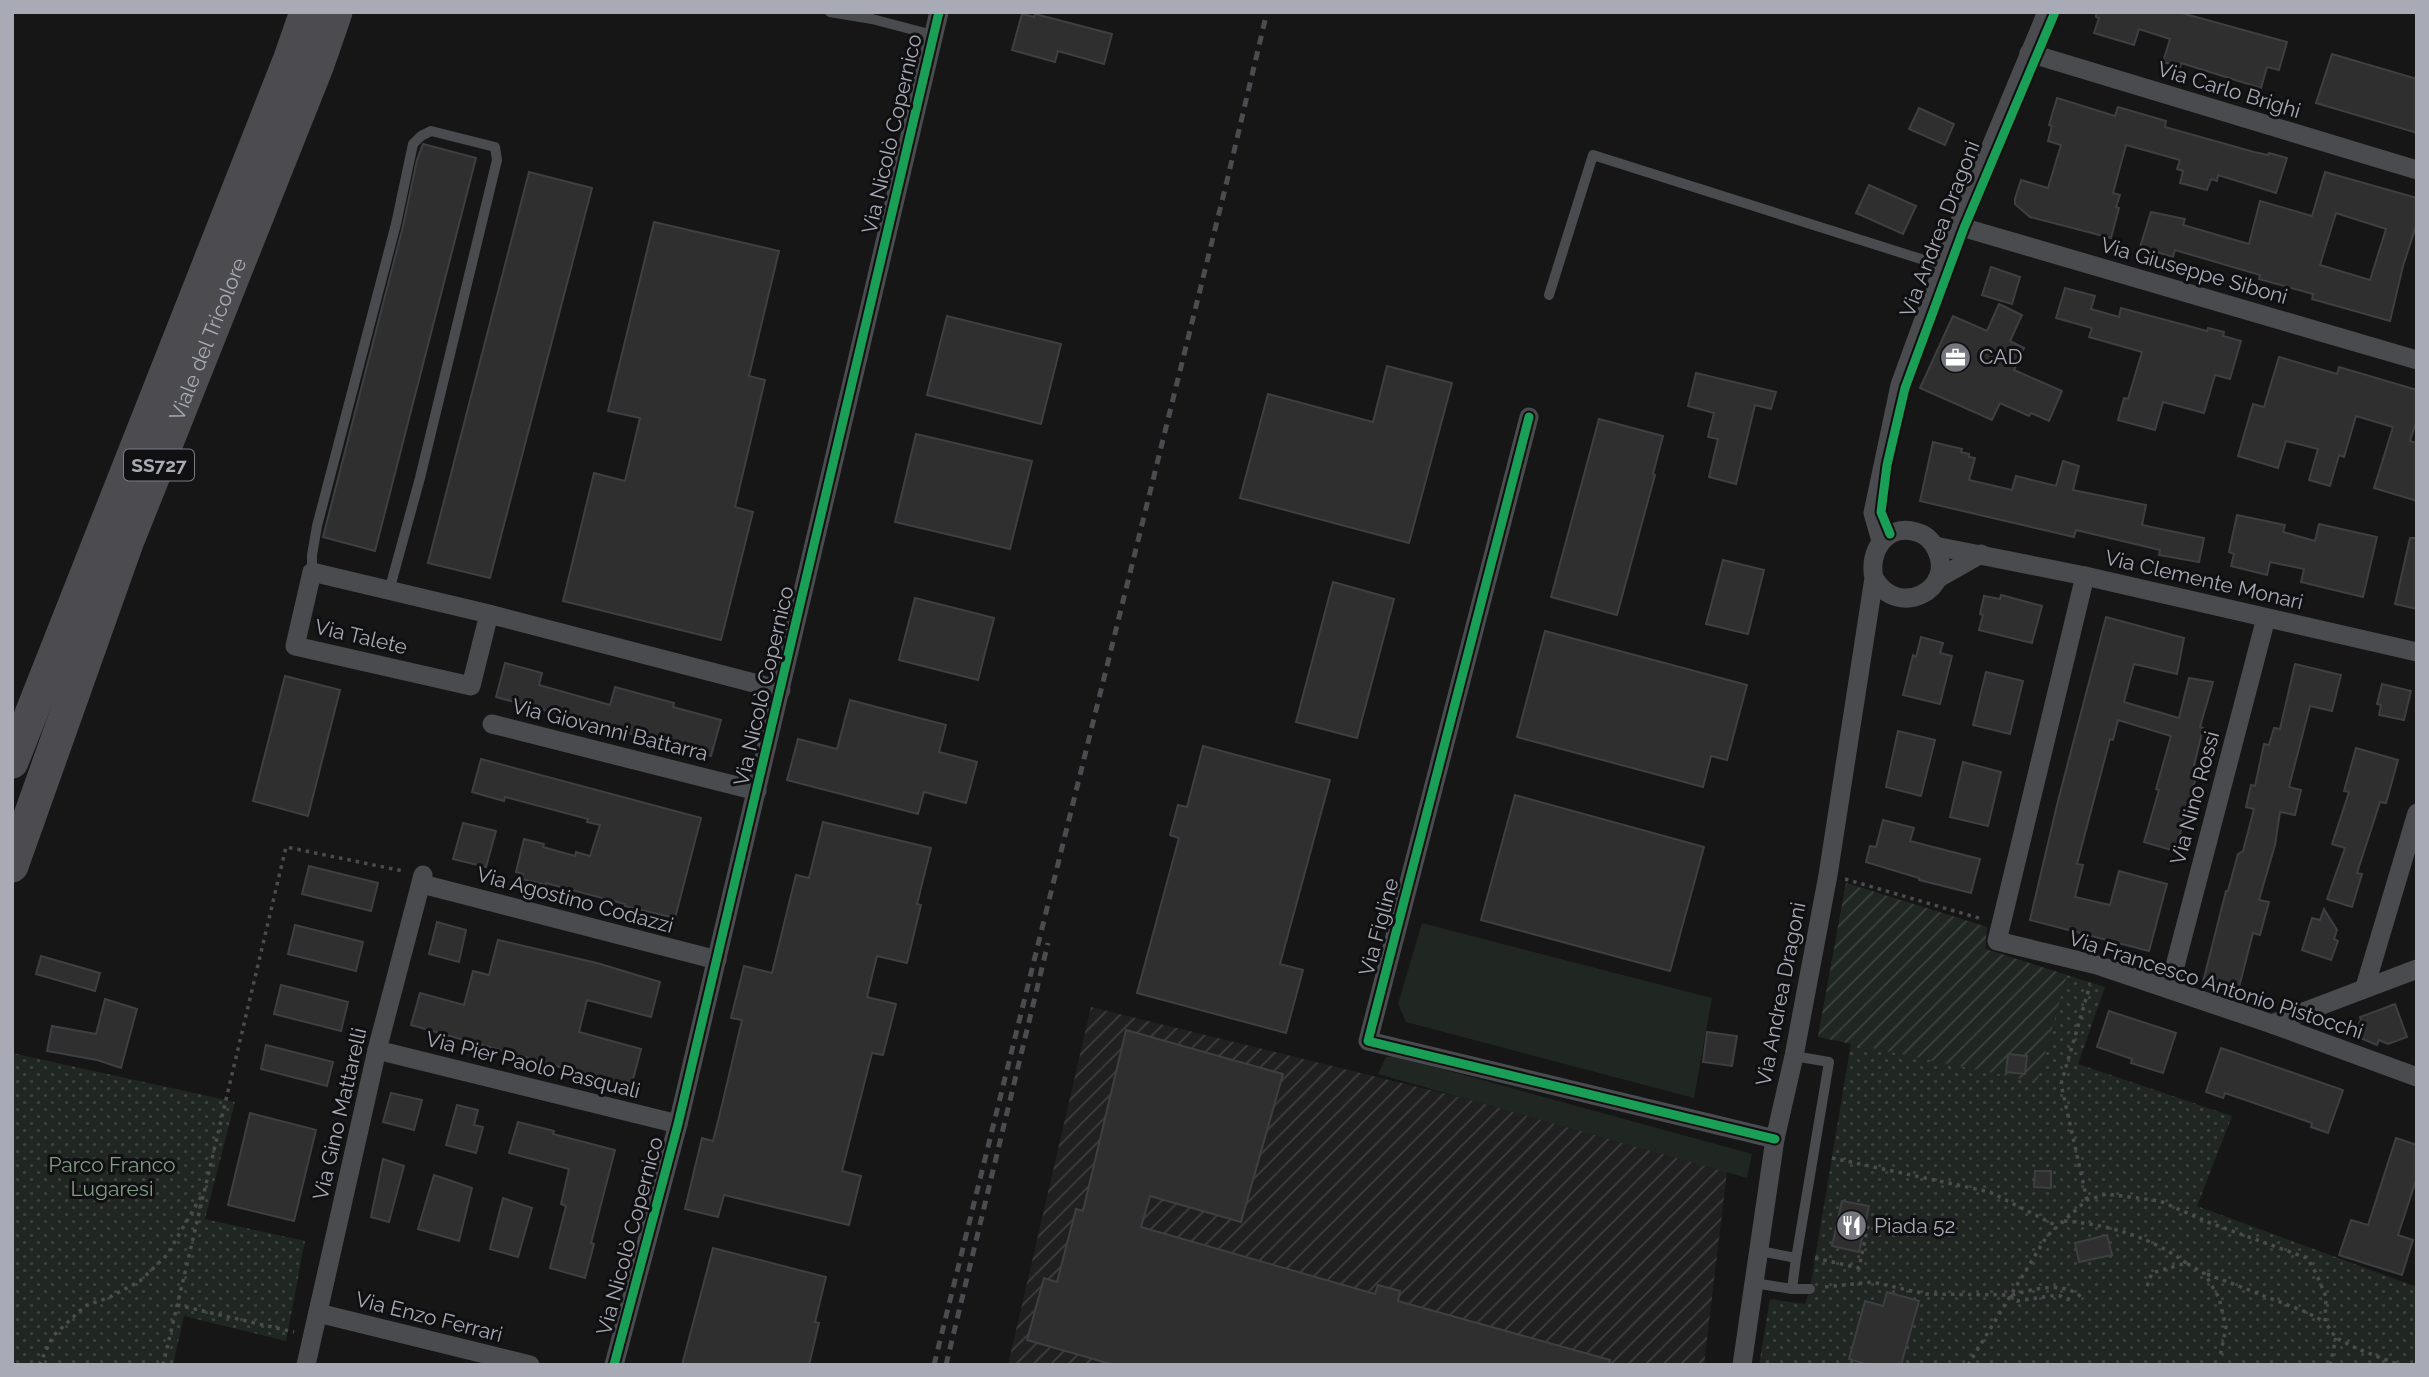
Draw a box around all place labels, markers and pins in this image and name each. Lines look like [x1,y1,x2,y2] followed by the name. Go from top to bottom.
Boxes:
[1939,340,1973,374] office icon: CAD
[1979,344,2022,369] place label: CAD
[1834,1209,1868,1243] restaurant icon: Piada 52
[1874,1213,1955,1238] place label: Piada 52

